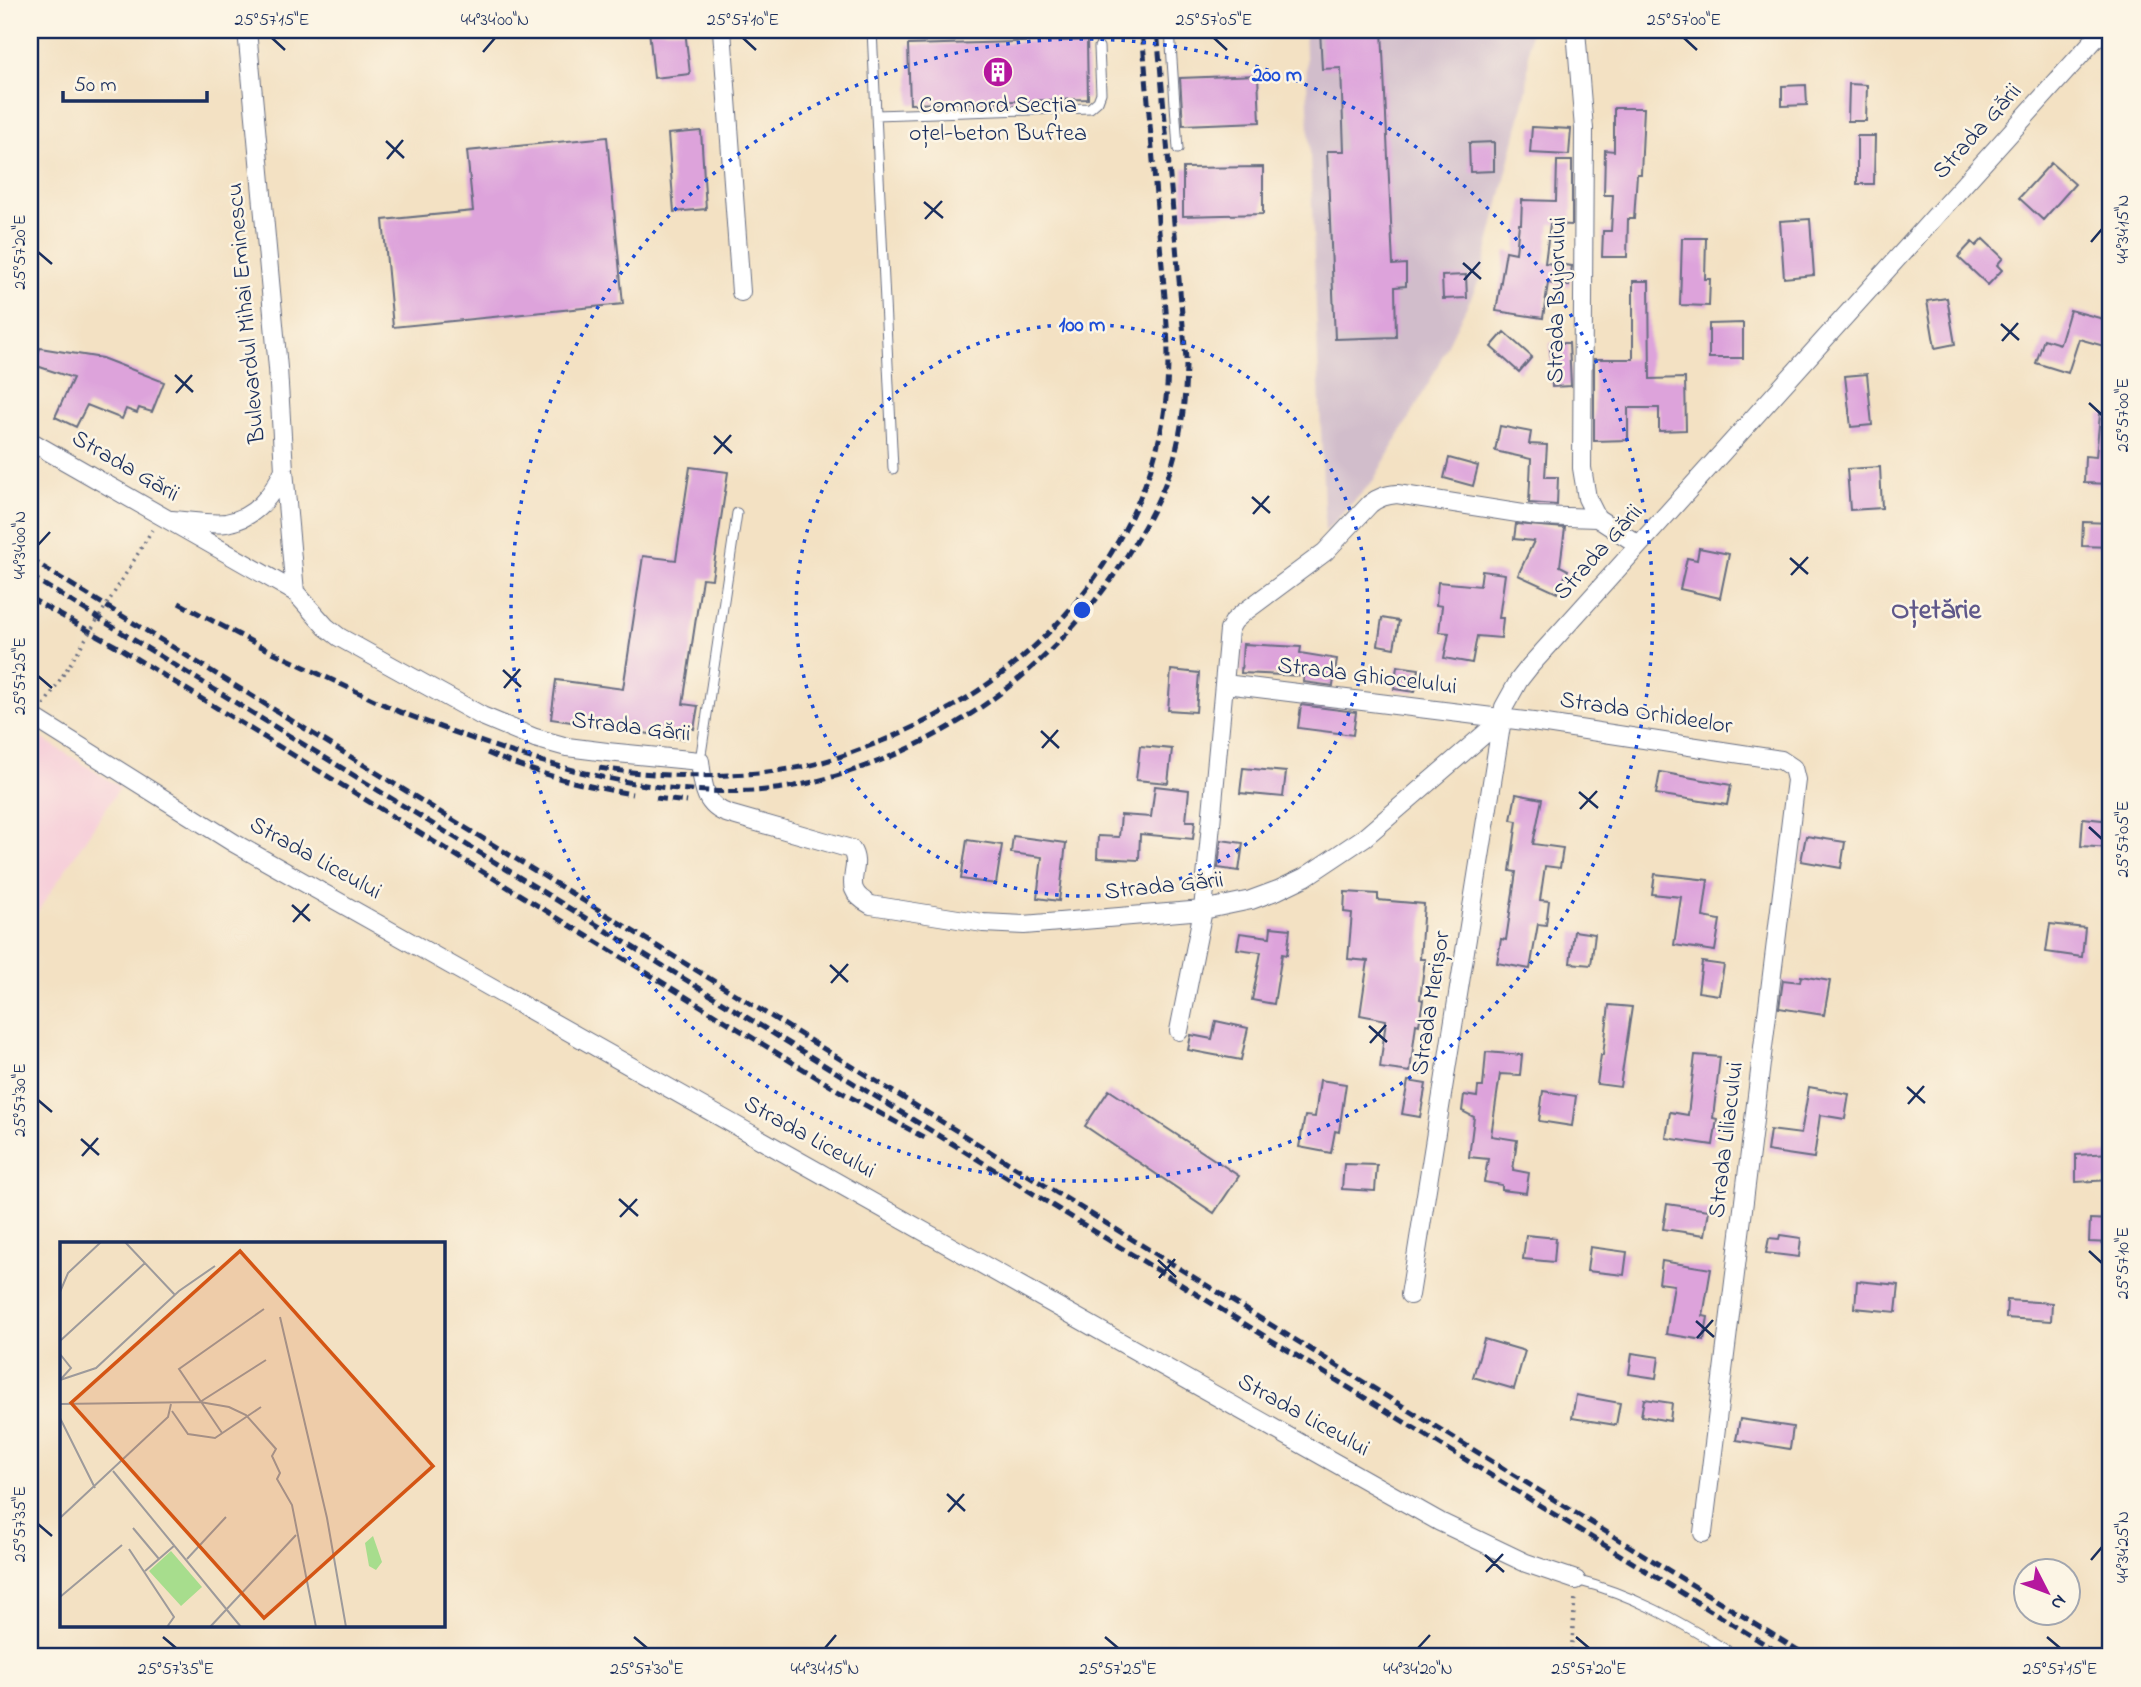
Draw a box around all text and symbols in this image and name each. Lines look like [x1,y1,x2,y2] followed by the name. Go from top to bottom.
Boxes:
[235,8,309,34] text: 25°57'15"E
[461,8,529,34] text: 44°34'00"N
[707,8,779,34] text: 25°57'10"E
[1176,8,1253,34] text: 25°57'05"E
[1647,8,1721,34] text: 25°57'00"E
[981,55,1015,89] building icon: Comnord Secția oțel-beton Buftea
[63,60,206,104] scale bar
[1251,61,1302,91] text: 200 m
[74,71,117,101] text: 50 m
[1925,76,2031,188] street label: Strada Gării
[909,89,1087,152] place label: Comnord Secția oțel-beton Buftea
[218,181,276,446] street label: Bulevardul Mihai Eminescu
[2111,195,2137,263] text: 44°34'15"N
[8,214,34,290] text: 25°57'20"E
[1539,216,1577,384] street label: Strada Bujorului
[1059,311,1105,341] text: 100 m
[2111,378,2137,452] text: 25°57'00"E
[64,422,186,512] street label: Strada Gării
[1546,497,1652,609] street label: Strada Gării
[8,511,34,579] text: 44°34'00"N
[1891,591,1983,632] district label: Oțetărie
[1070,598,1094,622] centre of rings
[8,637,34,715] text: 25°57'25"E
[1275,649,1459,705] street label: Strada Ghiocelului
[1557,683,1735,745] street label: Strada Orhideelor
[570,703,692,753] street label: Strada Gării
[2111,800,2137,877] text: 25°57'05"E
[242,808,388,910] street label: Strada Liceului
[1103,863,1225,911] street label: Strada Gării
[1403,928,1461,1078] street label: Strada Merișor
[1700,1060,1754,1220] street label: Strada Liliacului
[8,1063,34,1137] text: 25°57'30"E
[736,1087,882,1189] street label: Strada Liceului
[2111,1227,2137,1299] text: 25°57'10"E
[60,1242,444,1628] inset map
[1230,1365,1376,1467] street label: Strada Liceului
[8,1486,34,1562] text: 25°57'35"E
[2111,1511,2137,1583] text: 44°34'25"N
[2011,1558,2082,1628] north arrow
[2043,1588,2072,1616] text: N
[138,1657,214,1683] text: 25°57'35"E
[610,1657,684,1683] text: 25°57'30"E
[791,1657,859,1683] text: 44°34'15"N
[1079,1657,1157,1683] text: 25°57'25"E
[1383,1657,1453,1683] text: 44°34'20"N
[1551,1657,1627,1683] text: 25°57'20"E
[2023,1657,2097,1683] text: 25°57'15"E

